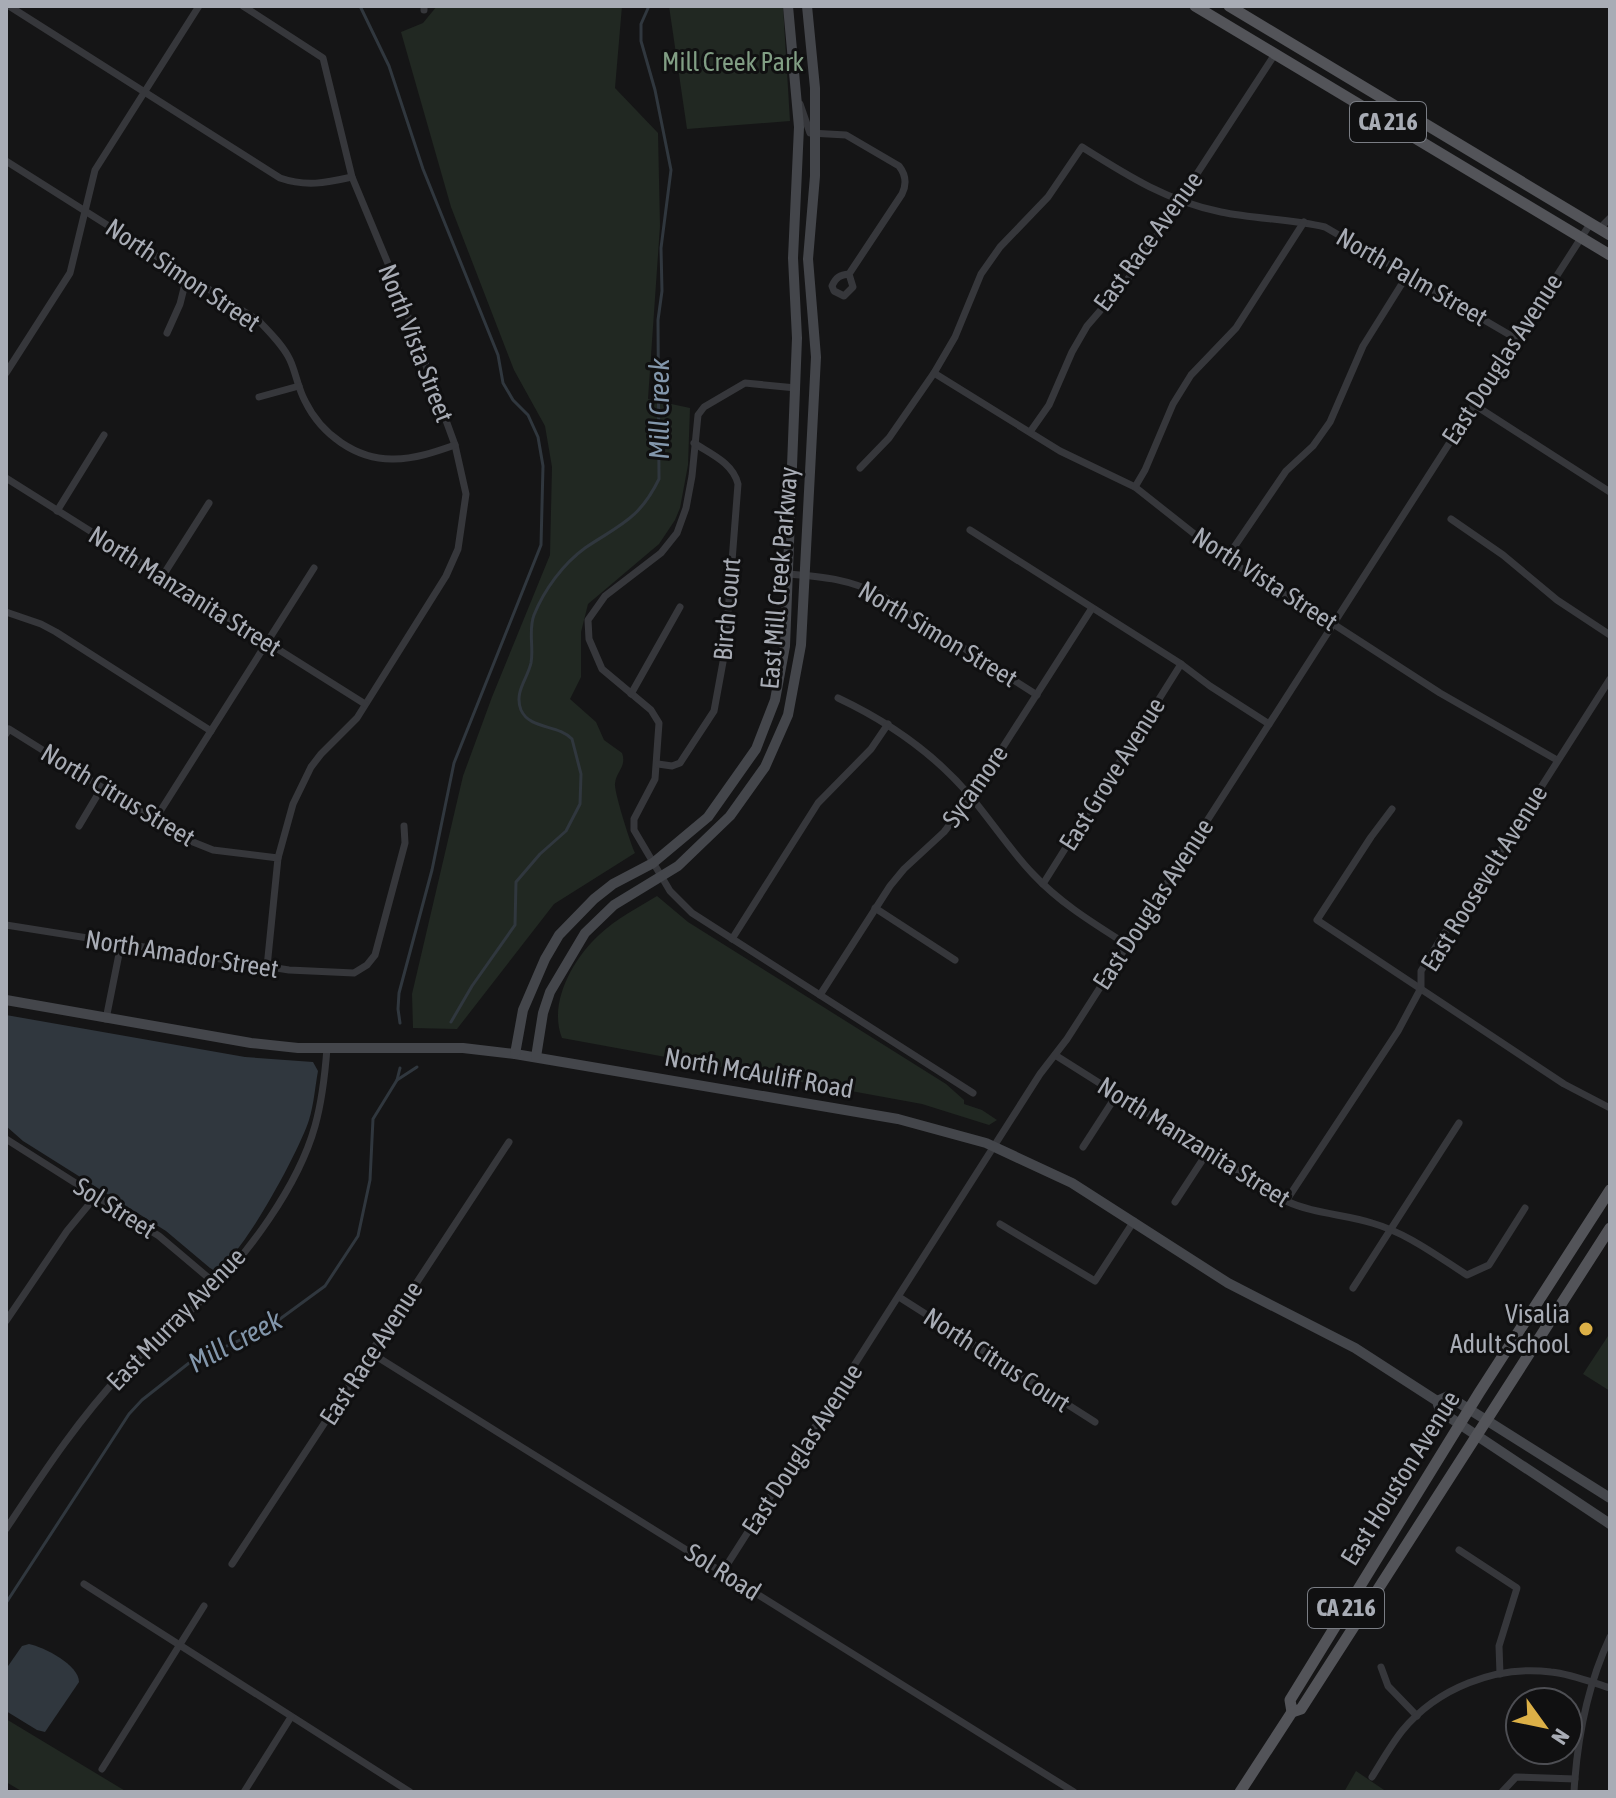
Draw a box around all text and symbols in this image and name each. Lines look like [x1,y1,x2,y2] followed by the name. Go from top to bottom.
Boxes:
[662,47,804,77] park label: Mill Creek Park
[1350,102,1426,142] road number: CA 216
[1087,165,1209,317] street label: East Race Avenue
[100,212,266,338] street label: North Simon Street
[1331,222,1493,332] street label: North Palm Street
[372,260,460,426] street label: North Vista Street
[1436,268,1568,450] street label: East Douglas Avenue
[643,358,675,460] water label: Mill Creek
[754,465,804,691] street label: East Mill Creek Parkway
[83,520,287,662] street label: North Manzanita Street
[1187,521,1343,637] street label: North Vista Street
[708,556,746,662] street label: Birch Court
[853,575,1023,693] street label: North Simon Street
[1053,692,1171,856] street label: East Grove Avenue
[36,737,200,853] street label: North Citrus Street
[936,739,1014,833] street label: Sycamore
[1415,779,1553,977] street label: East Roosevelt Avenue
[1087,813,1219,995] street label: East Douglas Avenue
[83,924,281,984] street label: North Amador Street
[662,1042,856,1104] street label: North McAuliff Road
[1092,1071,1296,1213] street label: North Manzanita Street
[69,1171,161,1245] street label: Sol Street
[100,1241,252,1397] street label: East Murray Avenue
[313,1275,429,1431] street label: East Race Avenue
[1450,1299,1570,1359] place label: Visalia Adult School
[918,1302,1076,1418] street label: North Citrus Court
[183,1303,288,1379] water label: Mill Creek
[1577,1320,1595,1338] marker: Visalia Adult School
[736,1358,868,1540] street label: East Douglas Avenue
[1334,1385,1466,1571] street label: East Houston Avenue
[680,1537,766,1607] street label: Sol Road
[1308,1588,1384,1628] road number: CA 216
[1504,1686,1584,1766] north arrow
[1546,1724,1575,1749] text: N

